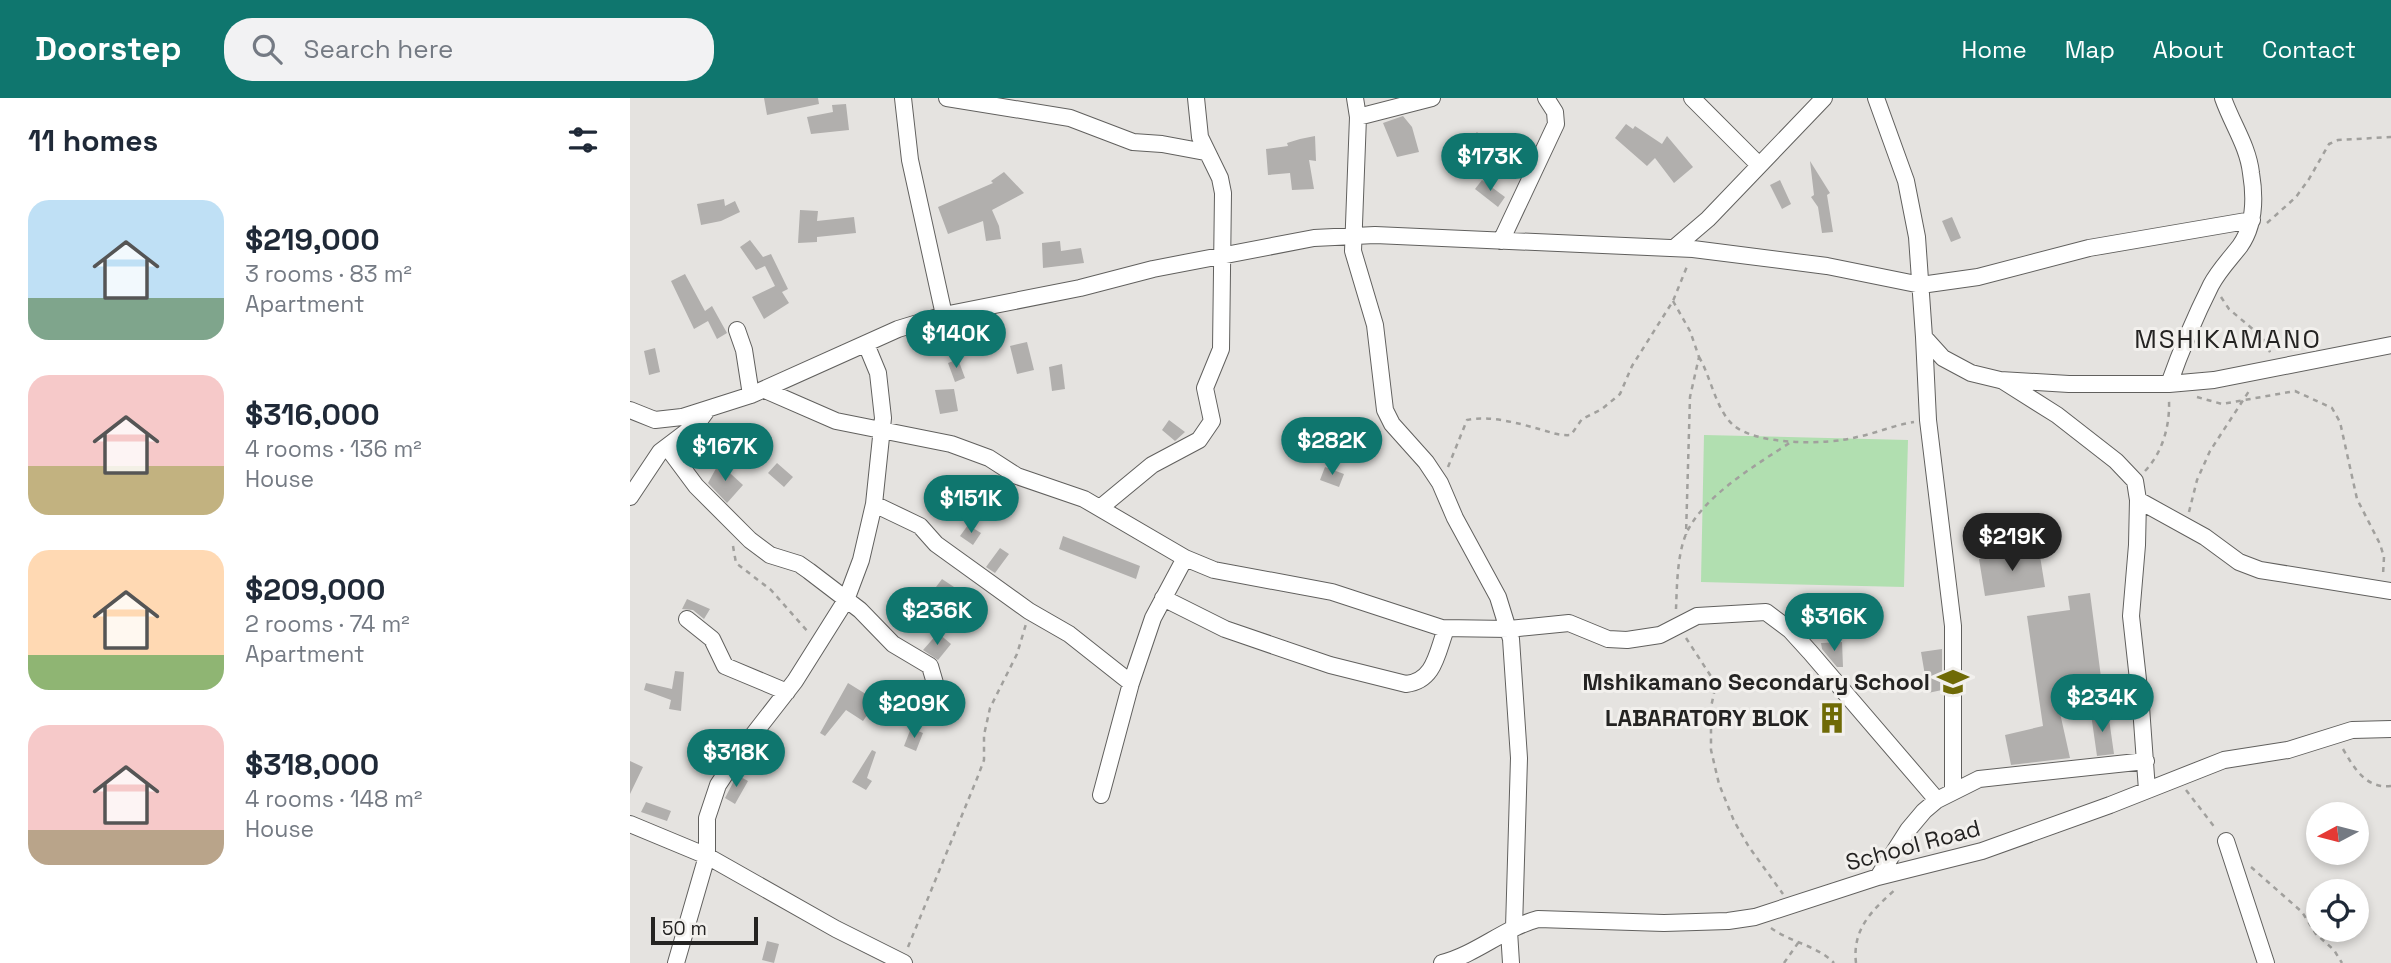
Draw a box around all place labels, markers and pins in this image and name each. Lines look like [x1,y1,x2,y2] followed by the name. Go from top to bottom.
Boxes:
[1441,134,1539,193] pin: $173K
[907,310,1005,370] pin: $140K
[1283,418,1381,477] pin: $282K
[676,424,774,483] pin: $167K
[922,476,1020,535] pin: $151K
[1963,514,2061,573] pin: $219K
[888,588,986,647] pin: $236K
[1785,594,1883,653] pin: $316K
[1936,665,1970,699] school or university icon: Mshikamano Secondary School
[1582,667,1930,697] place label: Mshikamano Secondary School
[2053,674,2151,734] pin: $234K
[865,680,963,740] pin: $209K
[1815,701,1849,735] building icon: LABARATORY BLOK
[1605,703,1810,733] place label: LABARATORY BLOK
[687,730,785,789] pin: $318K

